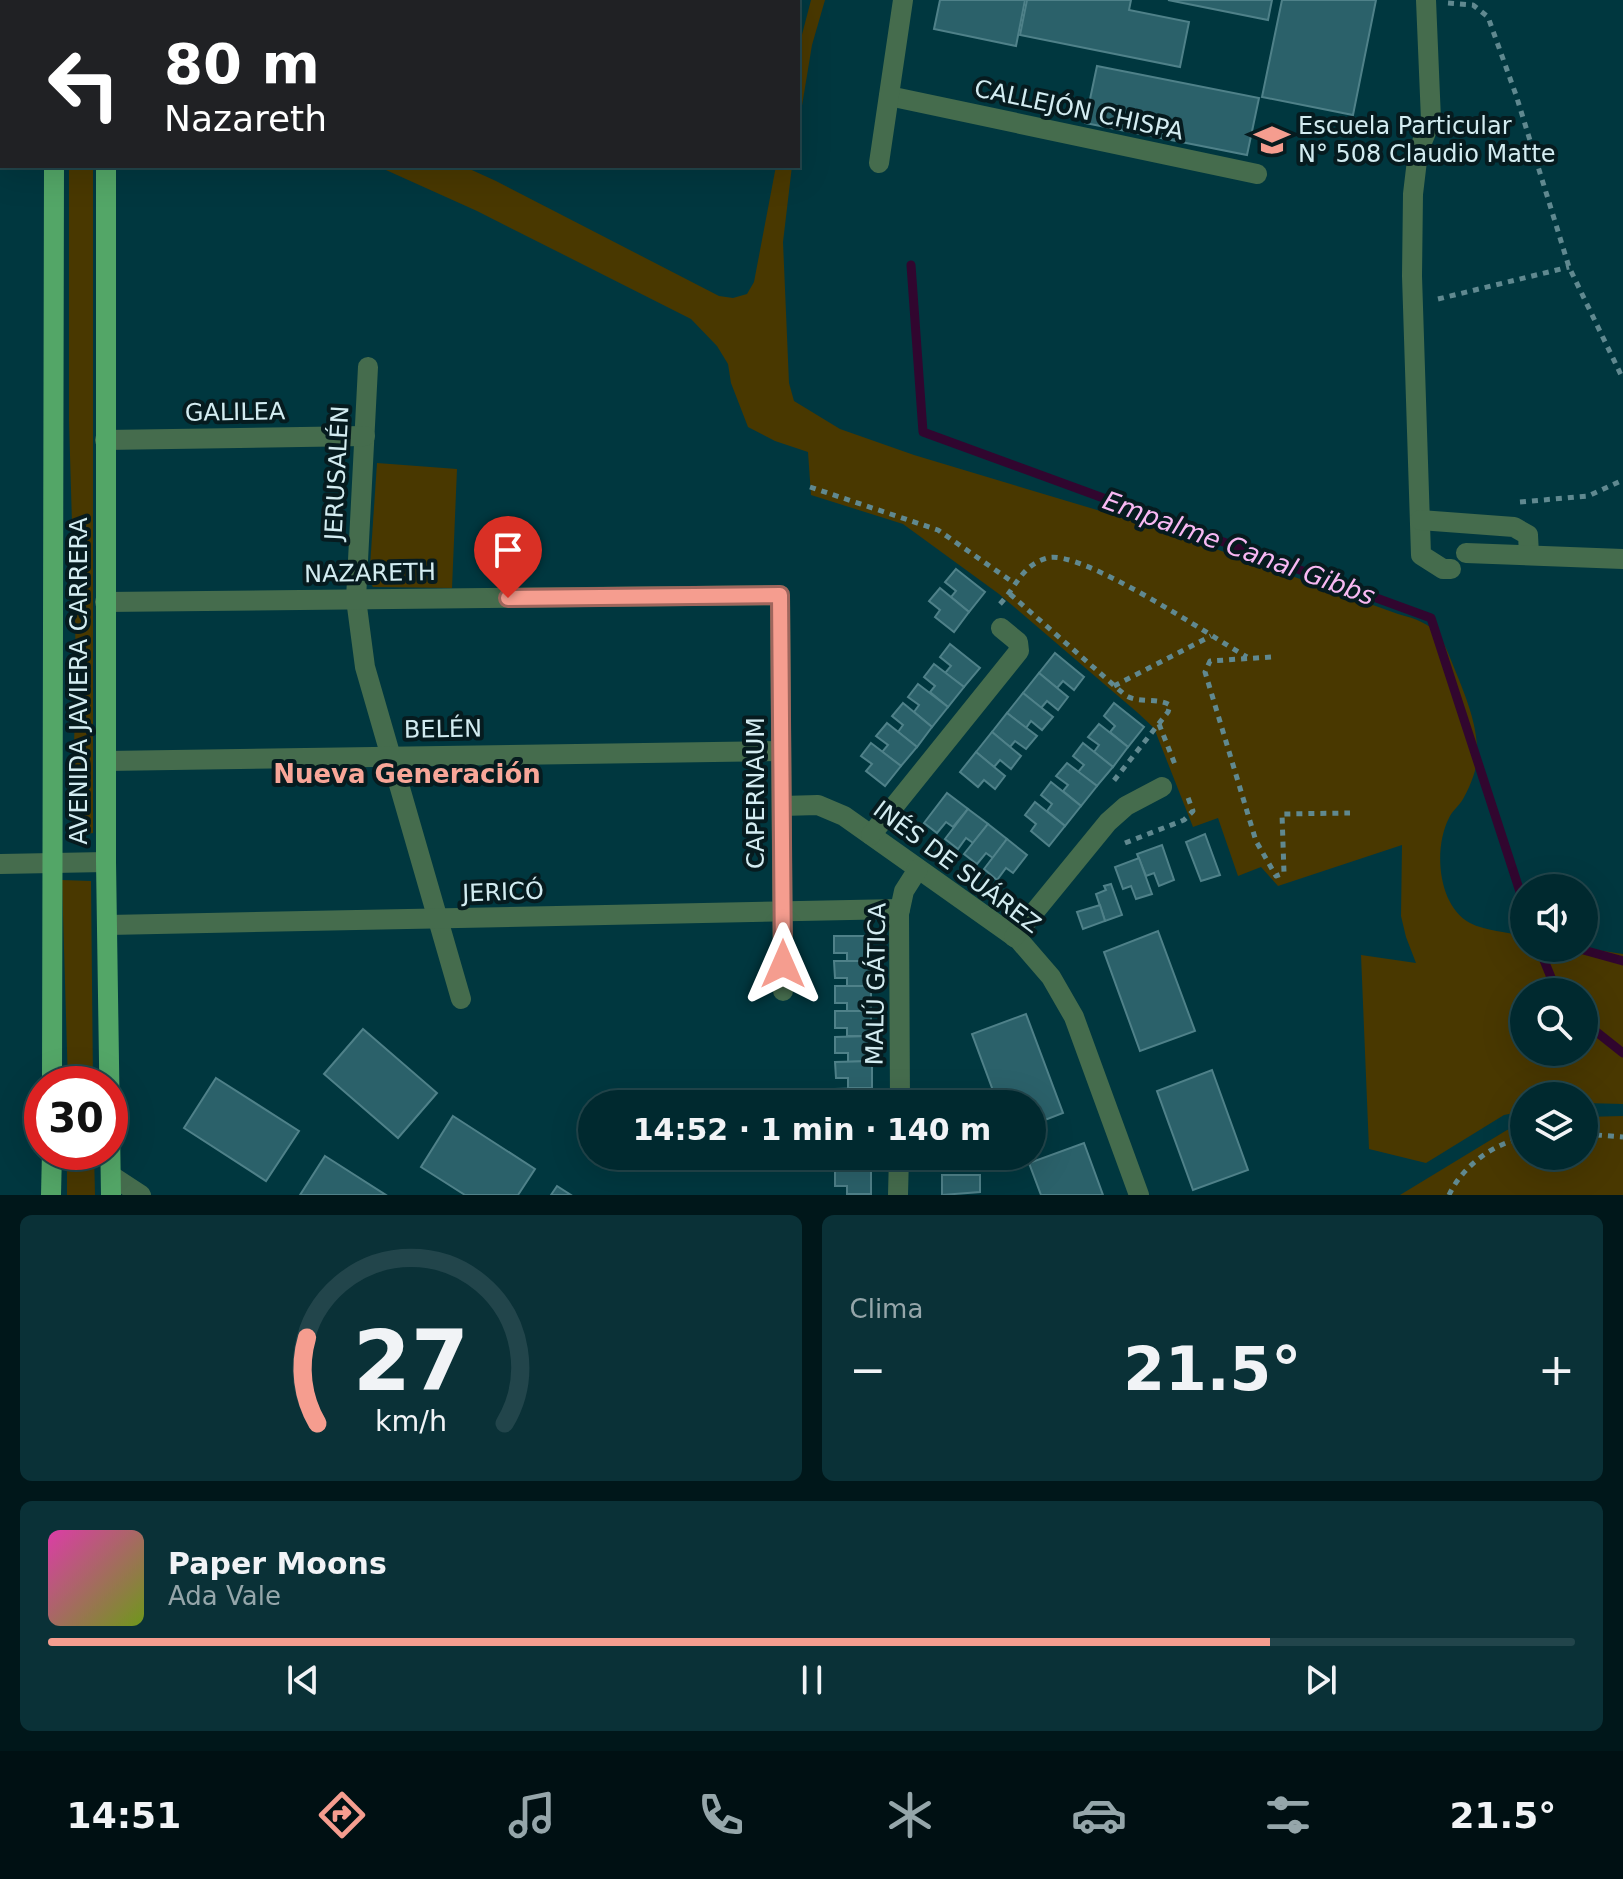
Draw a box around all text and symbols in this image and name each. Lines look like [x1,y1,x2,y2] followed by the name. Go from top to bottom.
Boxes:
[164,31,320,96] text: 80 m
[32,32,136,136] icon: left
[972,72,1187,146] street label: CALLEJÓN CHISPA
[164,98,327,139] text: Nazareth
[1298,112,1556,168] place label: Escuela Particular N° 508 Claudio Matte
[1253,121,1291,159] school or university icon: Escuela Particular N° 508 Claudio Matte
[185,397,286,427] street label: GALILEA
[318,405,355,543] street label: JERUSALÉN
[1099,485,1379,611] water label: Empalme Canal Gibbs
[474,516,542,598] pin
[65,517,93,845] street label: AVENIDA JAVIERA CARRERA
[486,528,530,572] icon: arrive
[304,558,436,588] street label: NAZARETH
[404,713,482,744] street label: BELÉN
[742,717,770,869] street label: CAPERNAUM
[273,759,541,789] district label: Nueva Generación
[868,794,1047,939] street label: INÉS DE SUÁREZ
[1510,874,1598,1170] map controls
[1510,874,1598,962] button: sound
[460,875,544,907] street label: JERICÓ
[859,902,891,1066] street label: MALÚ GÁTICA
[741,922,825,1006] position arrow
[1510,978,1598,1066] button: search
[24,1066,128,1170] speed limit sign: 30
[1510,1082,1598,1170] button: layers
[633,1112,991,1147] text: 14:52 · 1 min · 140 m
[850,1294,923,1324] text: Clima
[353,1313,469,1410] text: 27
[1123,1334,1301,1404] text: 21.5°
[850,1344,886,1395] text: −
[1538,1344,1575,1395] text: +
[375,1404,447,1438] text: km/h
[168,1546,387,1581] text: Paper Moons
[168,1581,281,1611] text: Ada Vale
[281,1658,325,1702] icon: previous
[790,1658,834,1702] icon: pause
[1299,1658,1343,1702] icon: next
[314,1787,370,1843] icon: directions
[504,1787,560,1843] icon: music
[693,1787,749,1843] icon: phone
[882,1787,938,1843] icon: climate
[1071,1787,1127,1843] icon: car
[1260,1787,1316,1843] icon: filters
[67,1795,181,1836] text: 14:51
[1450,1795,1556,1836] text: 21.5°

